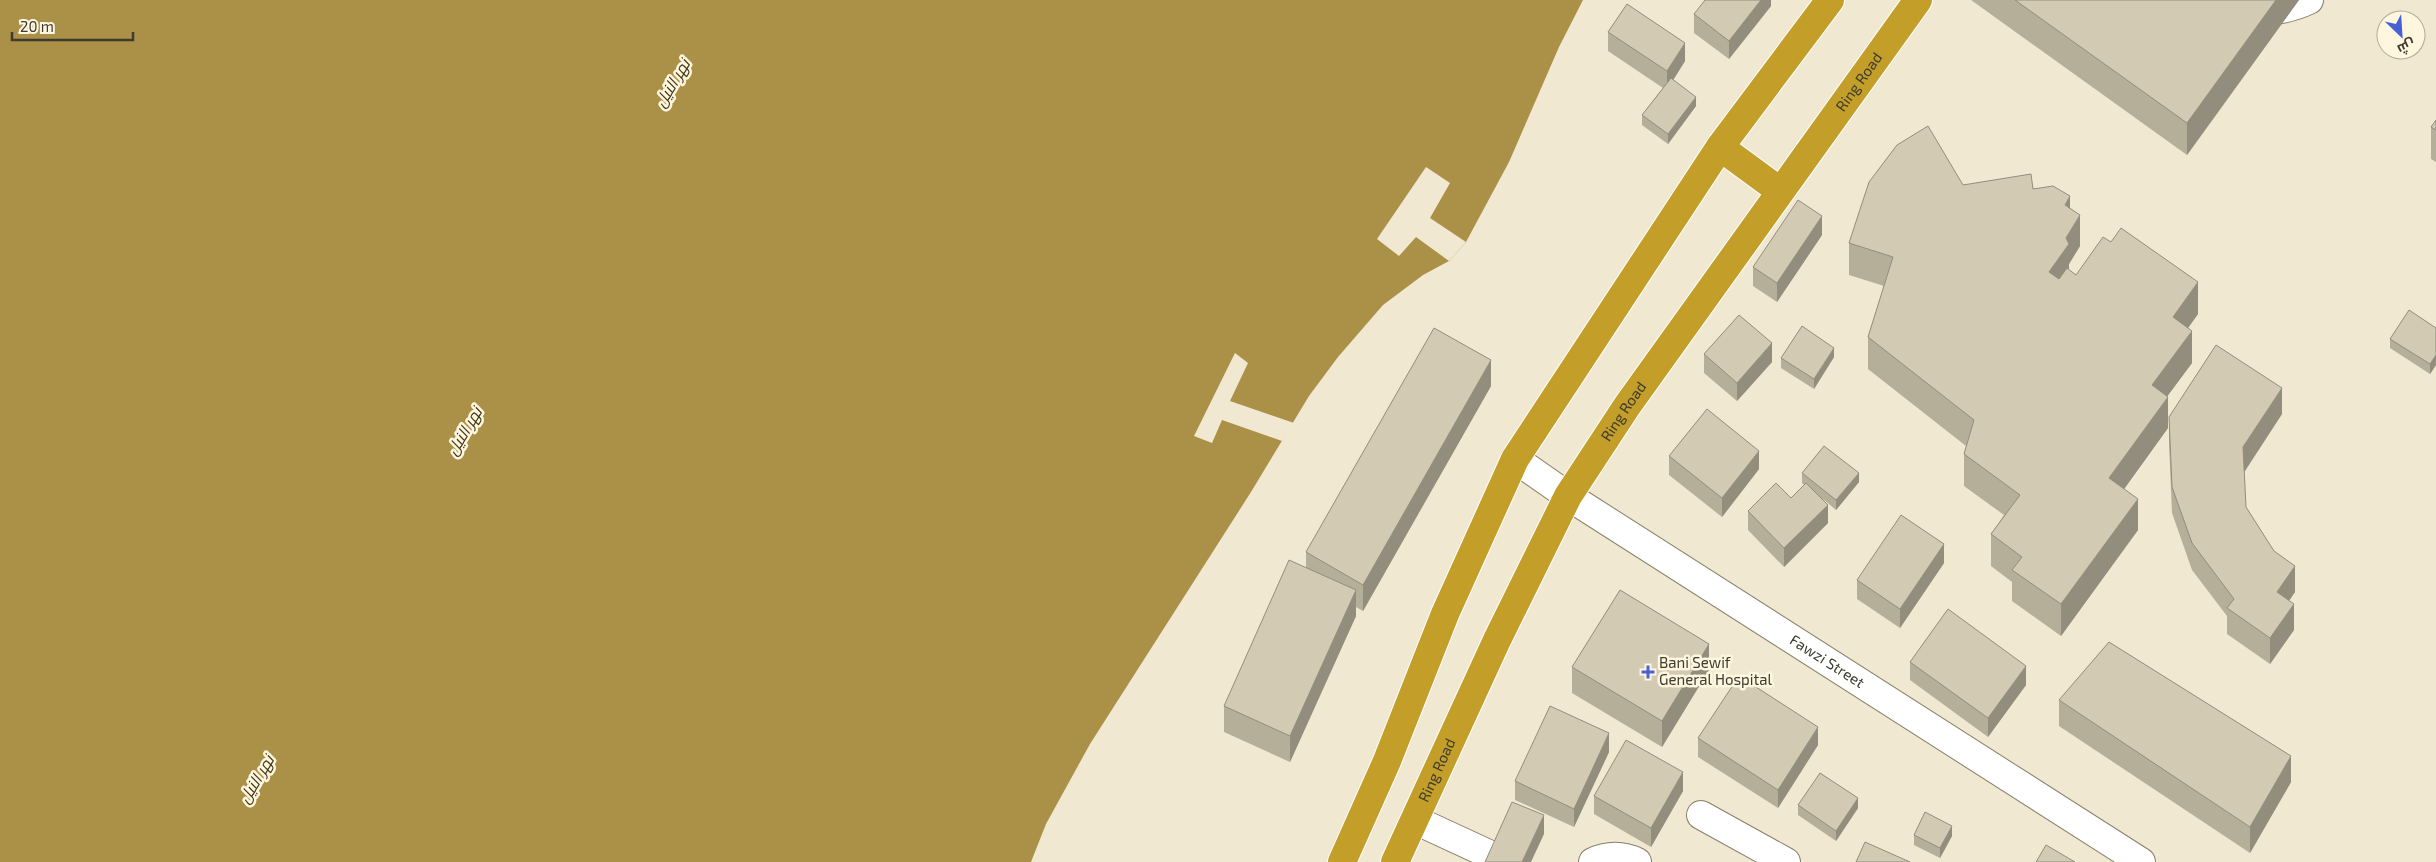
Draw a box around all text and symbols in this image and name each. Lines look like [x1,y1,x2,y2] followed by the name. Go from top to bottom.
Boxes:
[12,10,134,42] scale bar
[2376,10,2426,60] north arrow
[20,17,54,35] text: 20 m
[2395,35,2418,59] text: ش
[1831,49,1885,114] street label: Ring Road
[650,54,695,111] water label: نهر النيل
[1596,378,1650,444] street label: Ring Road
[442,402,487,459] water label: نهر النيل
[1787,630,1868,691] street label: Fawzi Street
[1659,653,1772,688] place label: Bani Sewif General Hospital
[1641,665,1655,679] marker: Bani Sewif General Hospital
[1414,735,1459,804] street label: Ring Road
[234,750,279,807] water label: نهر النيل

